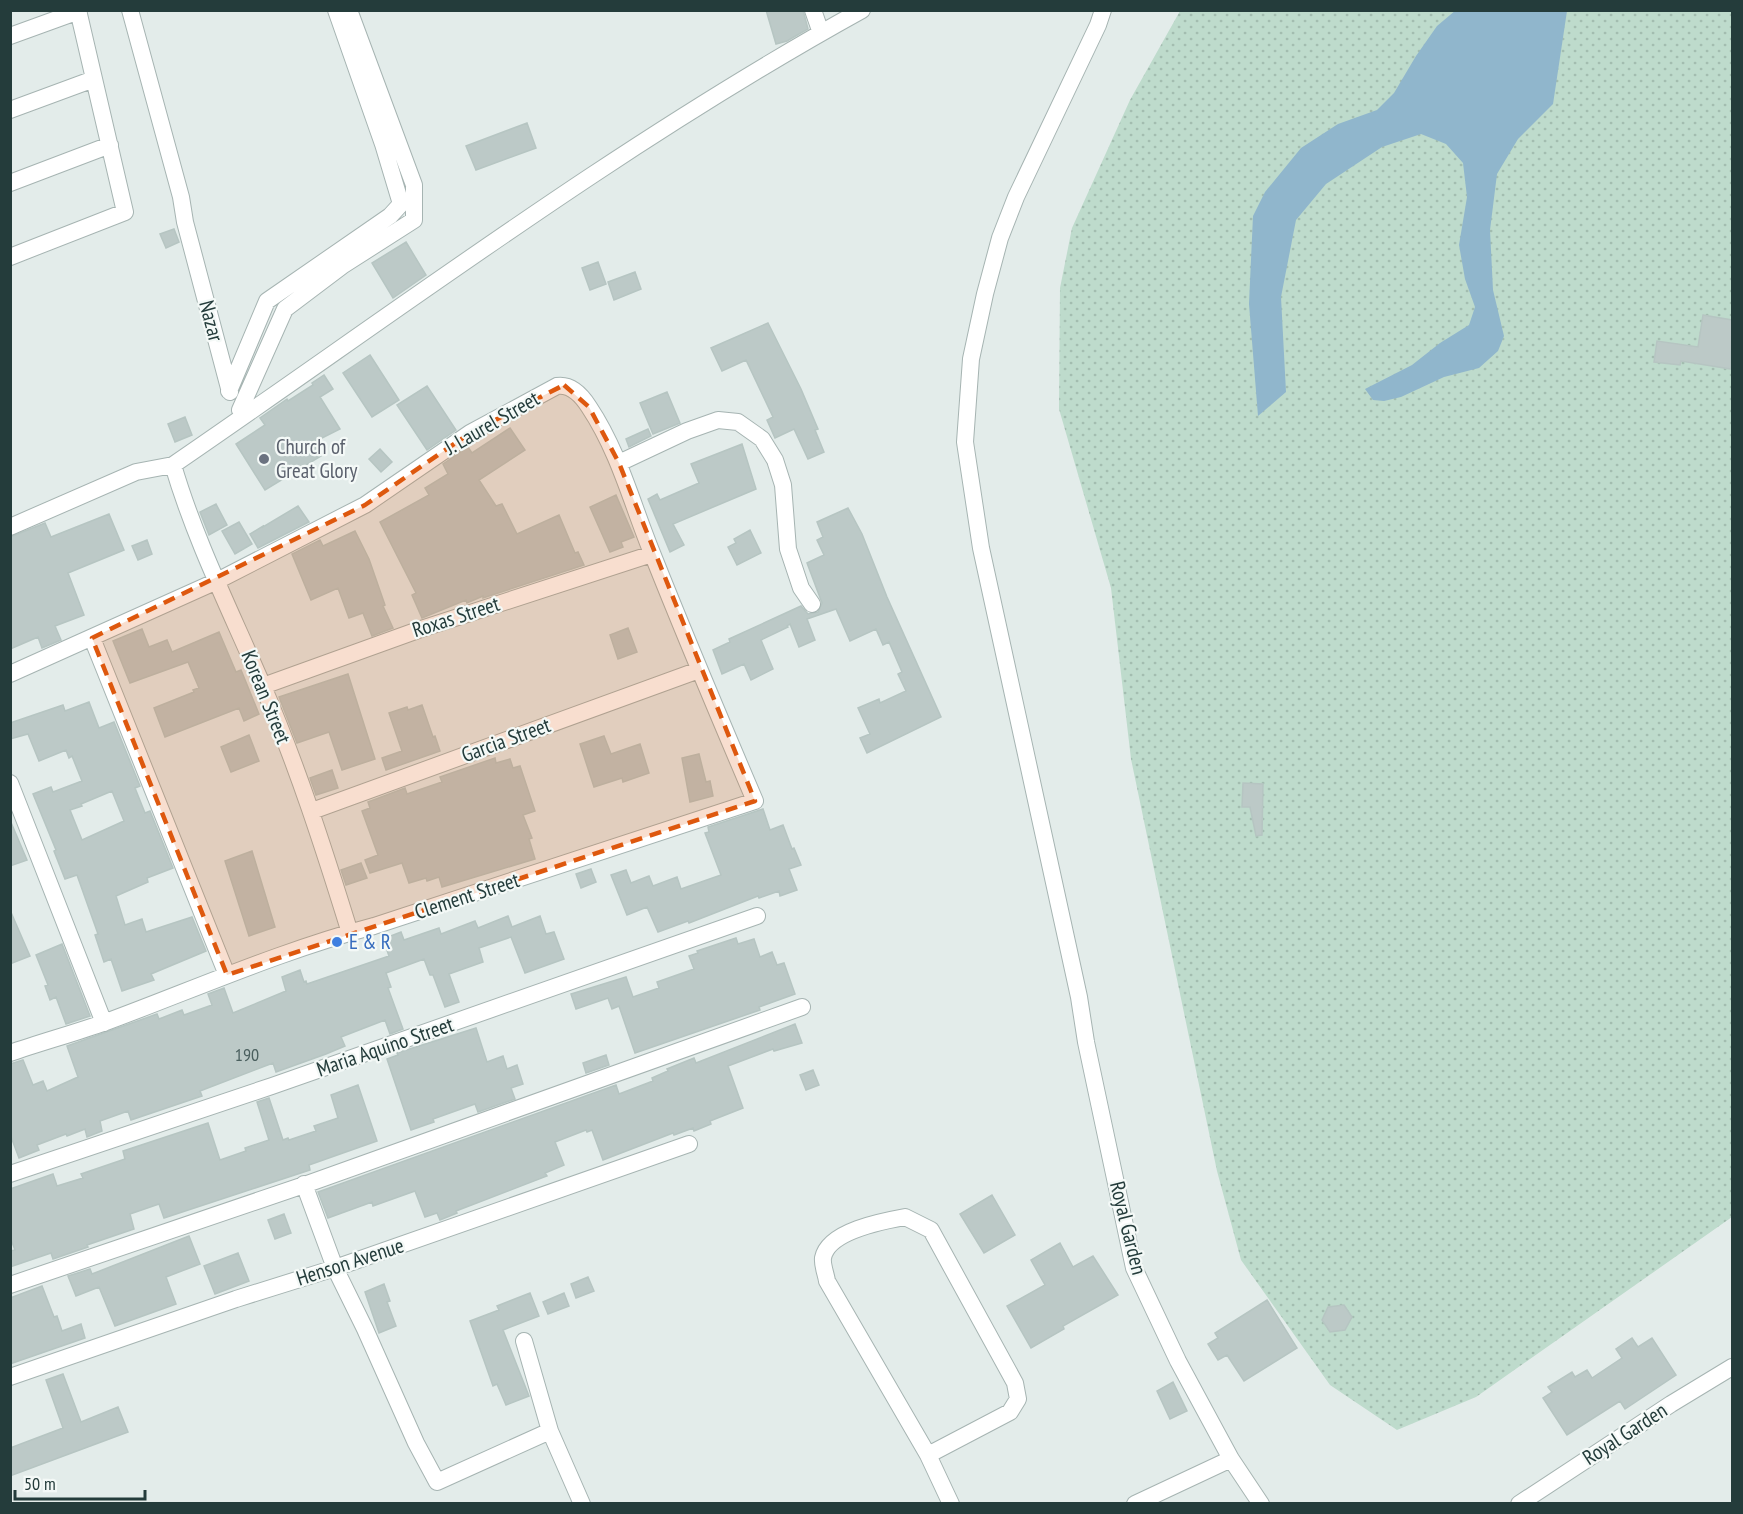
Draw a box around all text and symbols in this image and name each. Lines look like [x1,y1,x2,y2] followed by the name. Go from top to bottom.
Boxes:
[193,297,230,345] street label: Nazar
[439,385,544,461] street label: J. Laurel Street
[276,433,357,484] place label: Church of Great Glory
[257,452,271,466] marker: Church of Great Glory
[409,590,503,643] street label: Roxas Street
[235,646,298,748] street label: Korean Street
[458,711,554,768] street label: Garcia Street
[411,866,523,925] street label: Clement Street
[349,928,391,955] place label: E & R
[330,935,344,949] marker: E & R
[313,1010,457,1083] street label: Maria Aquino Street
[235,1043,259,1066] house number: 190
[1104,1178,1153,1277] street label: Royal Garden
[293,1231,407,1292] street label: Henson Avenue
[1577,1396,1672,1471] street label: Royal Garden
[15,1463,146,1501] scale bar
[24,1472,56,1495] text: 50 m

